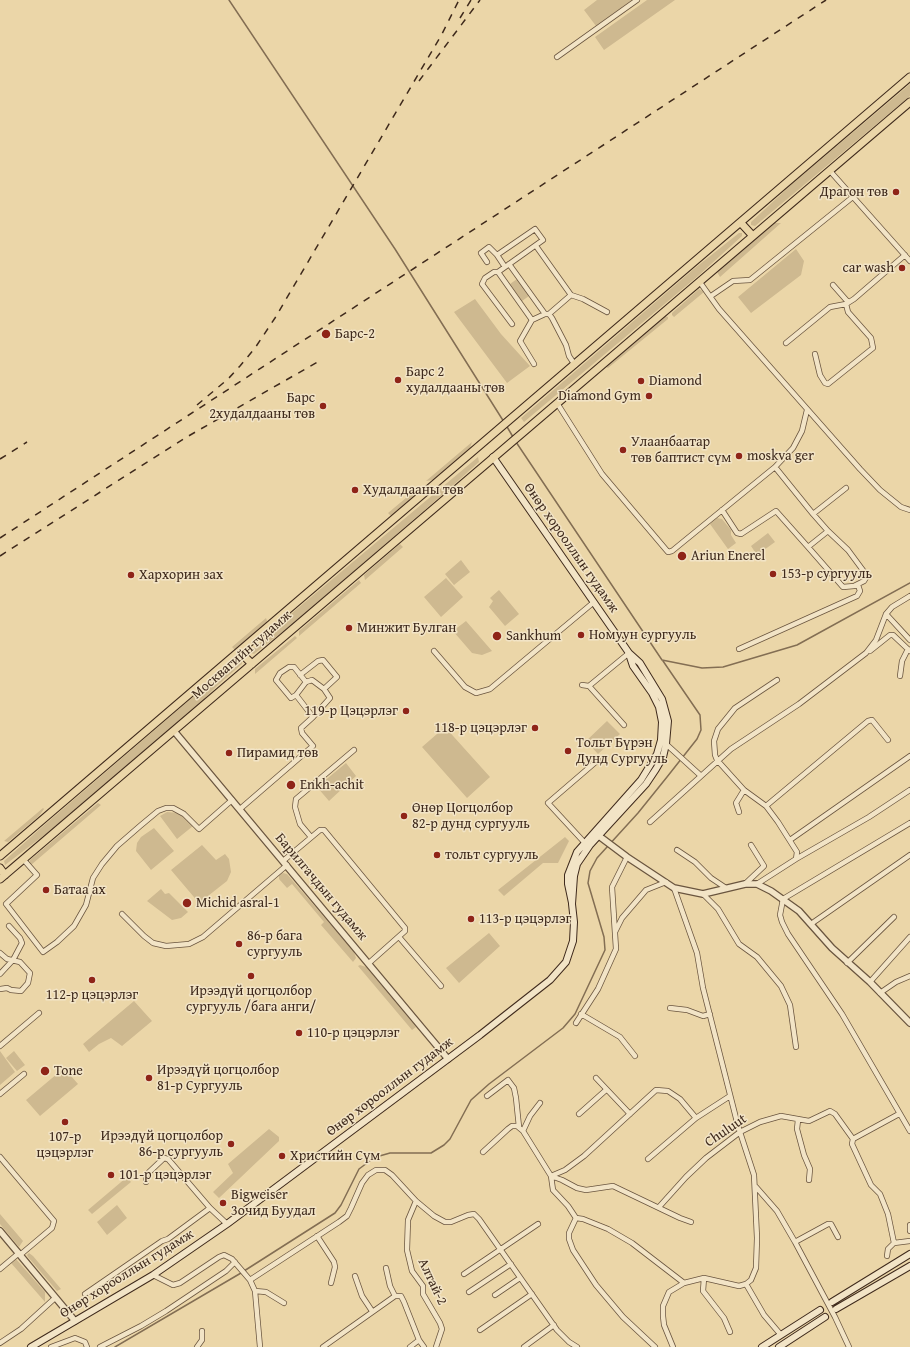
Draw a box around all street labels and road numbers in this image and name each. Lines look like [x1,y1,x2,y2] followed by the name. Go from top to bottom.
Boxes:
[520,480,622,616] street label: Өнөр хорооллын гудамж
[189,607,295,703] street label: Москвагийн гудамж
[271,830,371,944] street label: Барилгачдын гудамж
[323,1034,457,1140] street label: Өнөр хорооллын гудамж
[702,1111,750,1151] street label: Chuluut
[57,1226,197,1322] street label: Өнөр хорооллын гудамж
[414,1256,450,1308] street label: Алтай-2

